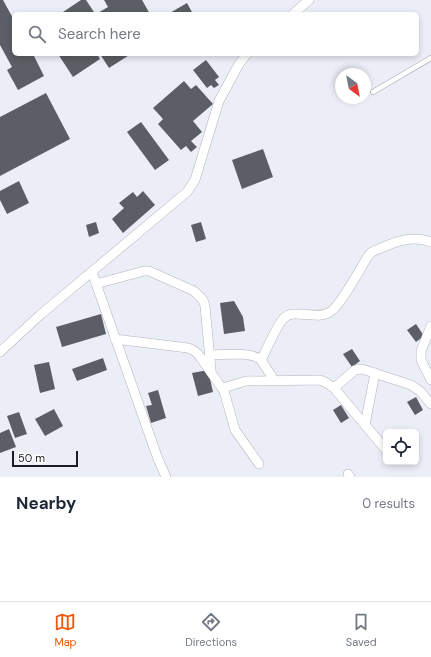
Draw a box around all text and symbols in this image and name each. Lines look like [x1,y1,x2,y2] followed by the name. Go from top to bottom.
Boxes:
[12,12,419,56] search box
[26,23,48,45] icon: search
[58,24,141,44] text: Search here
[335,68,371,104] north arrow
[383,429,419,465] map controls
[383,429,419,465] button: locate
[12,449,78,468] scale bar
[18,451,45,465] text: 50 m
[16,492,76,514] text: Nearby
[362,495,415,512] text: 0 results
[54,611,77,649] tab: Map
[185,611,237,649] tab: Directions
[346,611,377,649] tab: Saved

